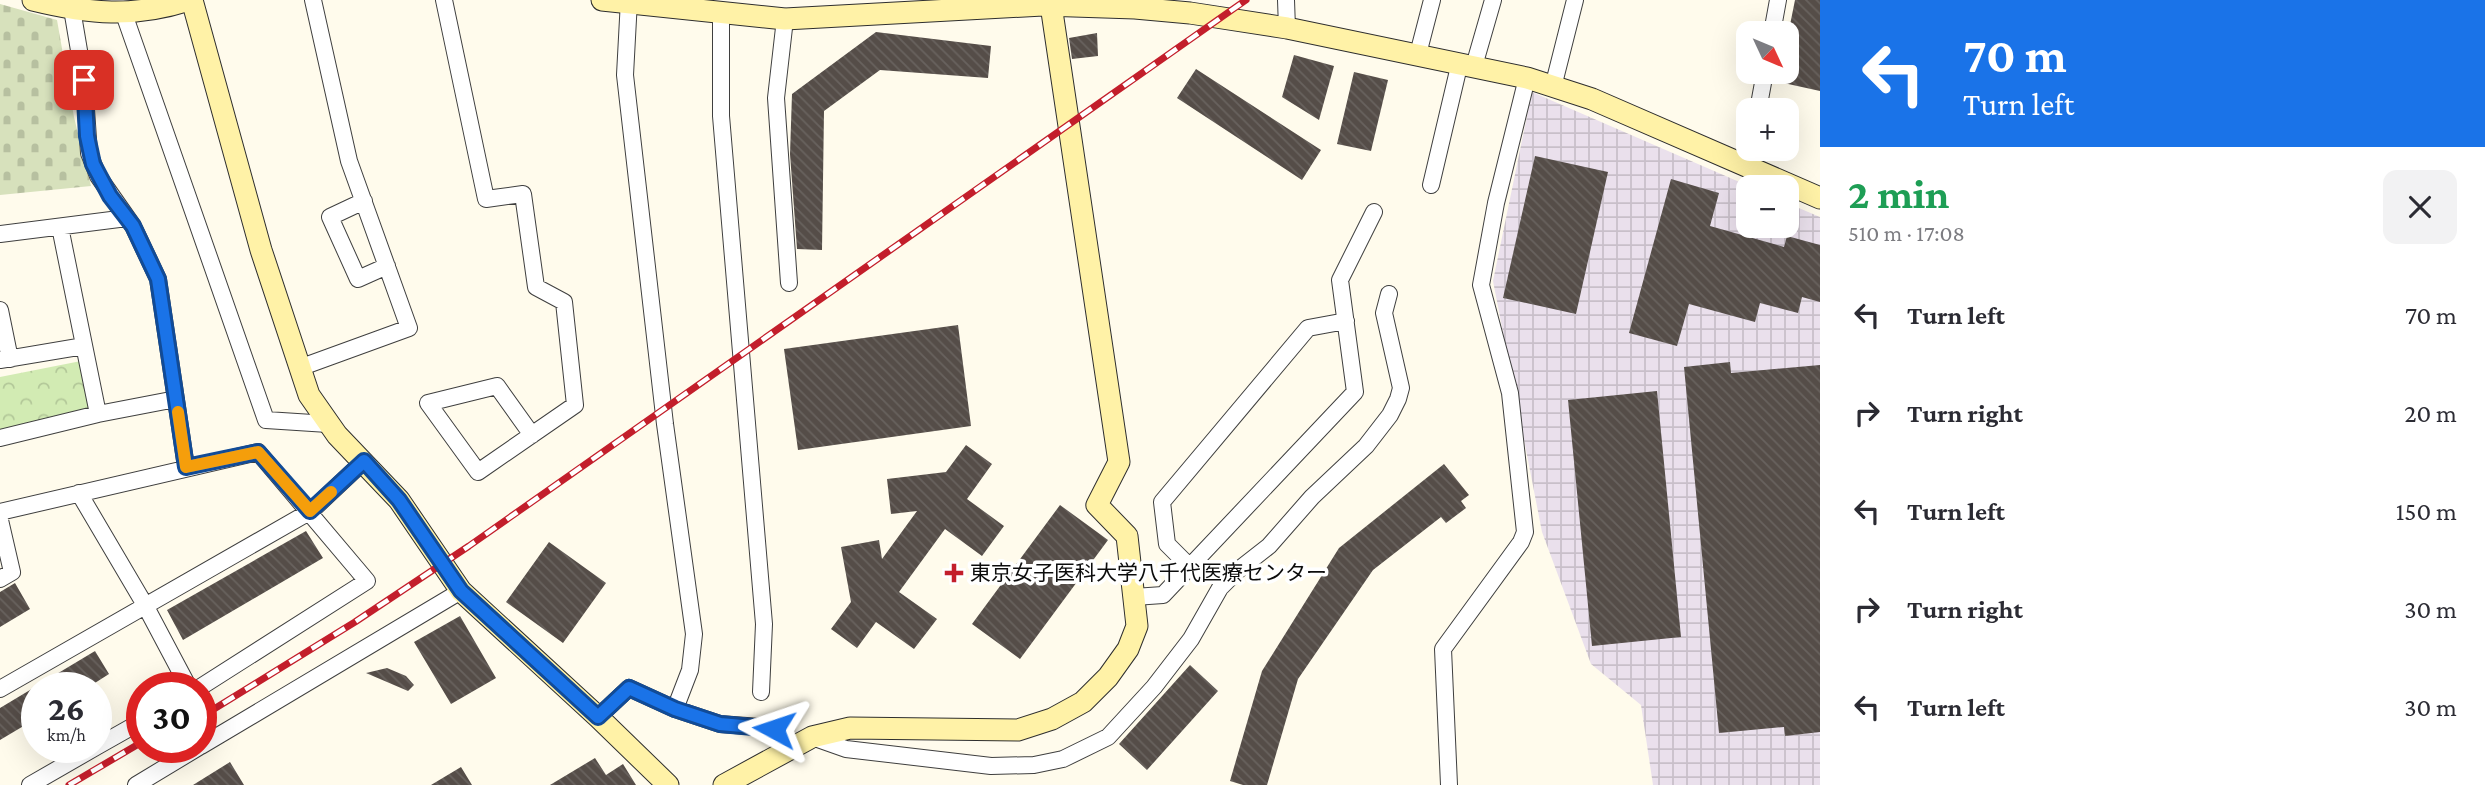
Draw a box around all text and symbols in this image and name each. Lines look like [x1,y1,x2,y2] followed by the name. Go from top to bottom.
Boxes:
[1736,21,1799,84] north arrow
[1736,21,1799,238] map controls
[1848,28,1939,119] icon: left
[1963,28,2067,83] text: 70 m
[54,50,114,110] pin
[65,61,103,99] icon: arrive
[1963,86,2074,122] text: Turn left
[1736,98,1799,161] button: +
[1848,170,1949,217] text: 2 min
[2383,170,2457,244] button: close
[1736,175,1799,238] button: −
[1848,220,1965,246] text: 510 m · 17:08
[1848,296,1886,334] icon: left
[1907,301,2005,330] text: Turn left
[2405,301,2457,330] text: 70 m
[1848,394,1886,432] icon: right
[1907,399,2023,428] text: Turn right
[2404,399,2457,428] text: 20 m
[1848,492,1886,530] icon: left
[1907,497,2005,526] text: Turn left
[2396,497,2457,526] text: 150 m
[970,561,1327,585] place label: 東京女子医科大学八千代医療センター
[944,563,964,583] marker: 東京女子医科大学八千代医療センター
[1848,590,1886,628] icon: right
[1907,595,2023,624] text: Turn right
[2404,595,2457,624] text: 30 m
[126,672,217,763] speed limit sign: 30
[1848,688,1886,726] icon: left
[48,689,85,728] text: 26
[737,692,811,766] position arrow
[1907,693,2005,722] text: Turn left
[2404,693,2457,722] text: 30 m
[47,725,86,745] text: km/h

